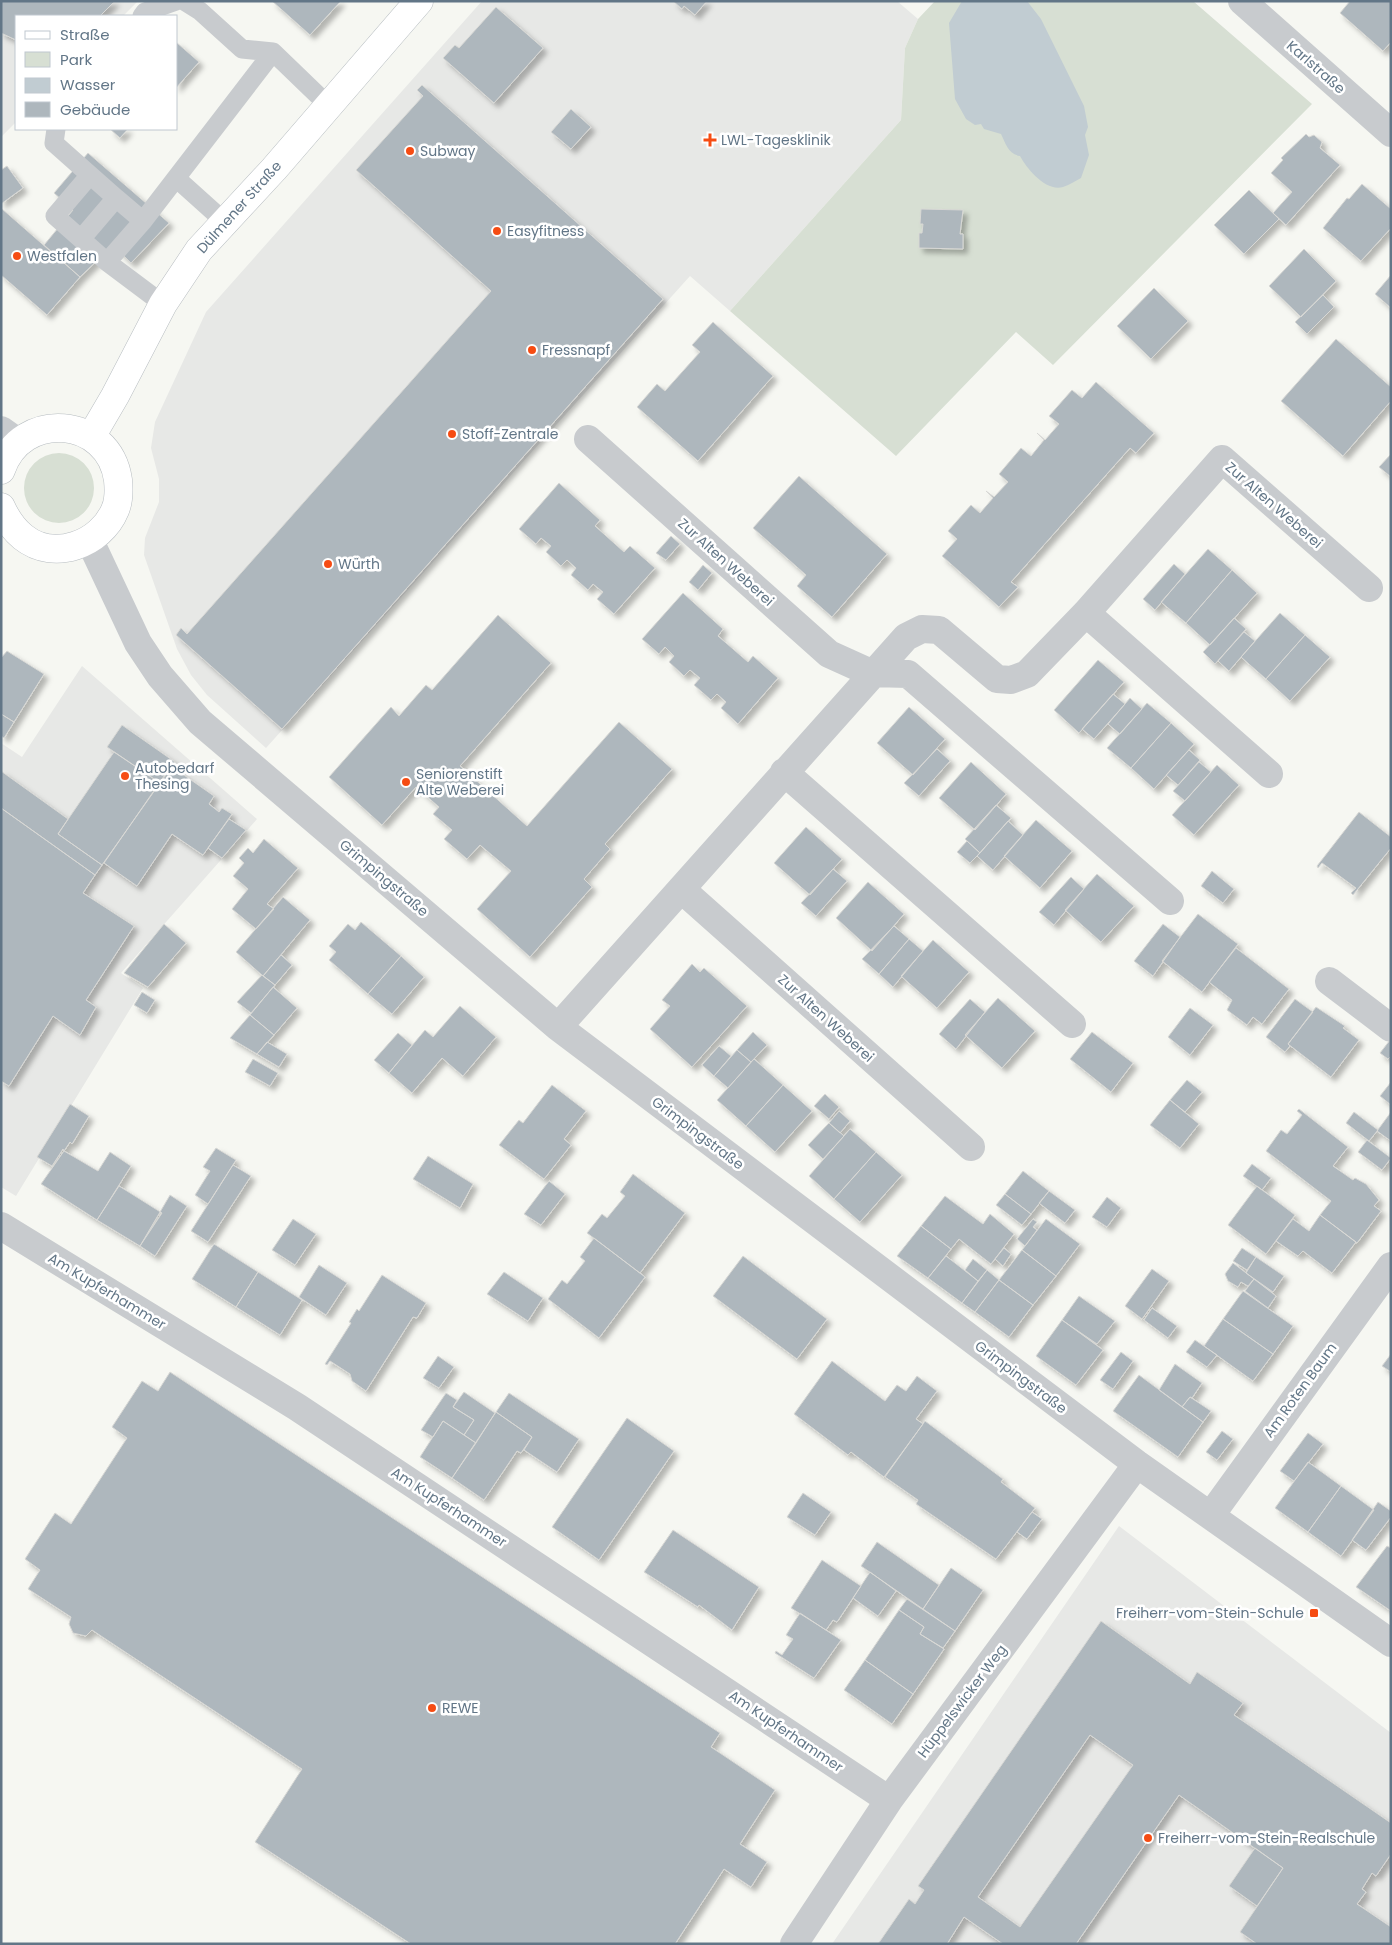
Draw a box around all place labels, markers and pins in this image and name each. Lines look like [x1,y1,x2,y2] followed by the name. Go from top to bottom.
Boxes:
[721,130,831,150] place label: LWL-Tagesklinik
[703,133,717,147] marker: LWL-Tagesklinik
[420,141,476,161] place label: Subway
[404,145,416,157] marker: Subway
[507,221,584,241] place label: Easyfitness
[491,225,503,237] marker: Easyfitness
[27,246,97,266] place label: Westfalen
[11,250,23,262] marker: Westfalen
[542,340,610,360] place label: Fressnapf
[526,344,538,356] marker: Fressnapf
[462,424,559,444] place label: Stoff-Zentrale
[446,428,458,440] marker: Stoff-Zentrale
[338,554,380,574] place label: Würth
[322,558,334,570] marker: Würth
[135,758,215,794] place label: Autobedarf Thesing
[416,764,504,800] place label: Seniorenstift Alte Weberei
[119,770,131,782] marker: Autobedarf Thesing
[400,776,412,788] marker: Seniorenstift Alte Weberei
[1116,1603,1304,1623] place label: Freiherr-vom-Stein-Schule
[1308,1607,1320,1619] marker: Freiherr-vom-Stein-Schule
[442,1698,479,1718] place label: REWE
[426,1702,438,1714] marker: REWE
[1158,1828,1376,1848] place label: Freiherr-vom-Stein-Realschule
[1142,1832,1154,1844] marker: Freiherr-vom-Stein-Realschule

